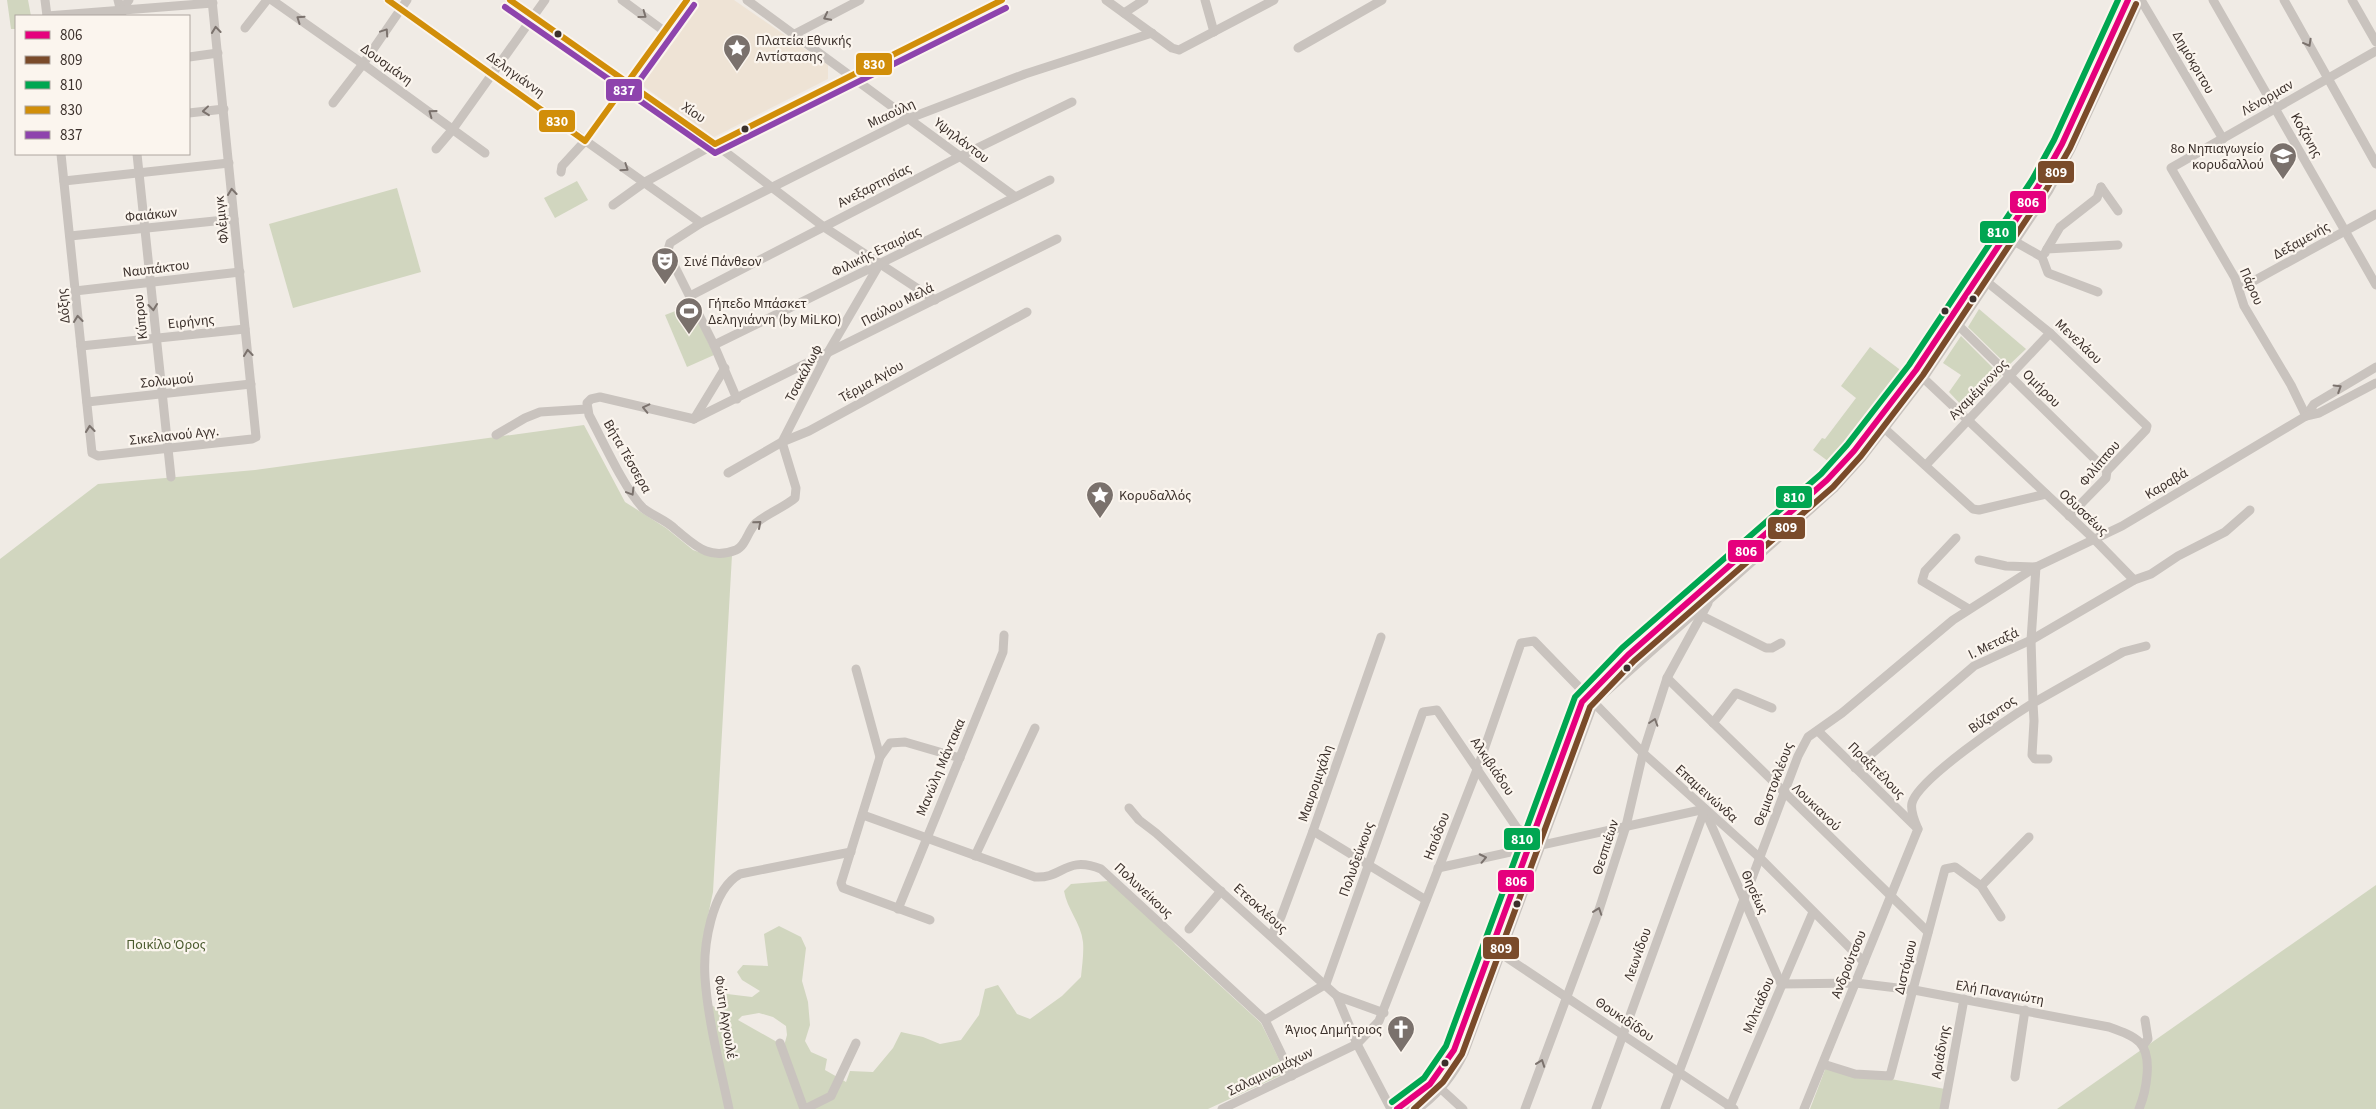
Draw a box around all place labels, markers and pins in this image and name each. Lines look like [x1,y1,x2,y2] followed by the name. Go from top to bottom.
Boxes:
[553,29,563,39] unlabelled marker
[756,31,852,67] place label: Πλατεία Εθνικής Αντίστασης
[722,33,752,72] place icon: Πλατεία Εθνικής Αντίστασης
[740,124,750,134] unlabelled marker
[2170,139,2264,175] place label: 8ο Νηπιαγωγείο κορυδαλλού
[2268,141,2298,180] school or university icon: 8ο Νηπιαγωγείο κορυδαλλού
[650,246,680,285] theatre icon: Σινέ Πάνθεον
[684,252,762,272] place label: Σινέ Πάνθεον
[708,294,842,330] place label: Γήπεδο Μπάσκετ Δεληγιάννη (by MiLKO)
[1968,294,1978,304] unlabelled marker
[674,296,704,335] sports icon: Γήπεδο Μπάσκετ Δεληγιάννη (by MiLKO)
[1940,306,1950,316] unlabelled marker
[1085,480,1115,519] place icon: Κορυδαλλός
[1119,486,1191,506] place label: Κορυδαλλός
[1622,663,1632,673] unlabelled marker
[1512,899,1522,909] unlabelled marker
[1386,1014,1416,1053] church icon: Άγιος Δημήτριος
[1285,1020,1382,1040] place label: Άγιος Δημήτριος
[1440,1058,1450,1068] unlabelled marker

